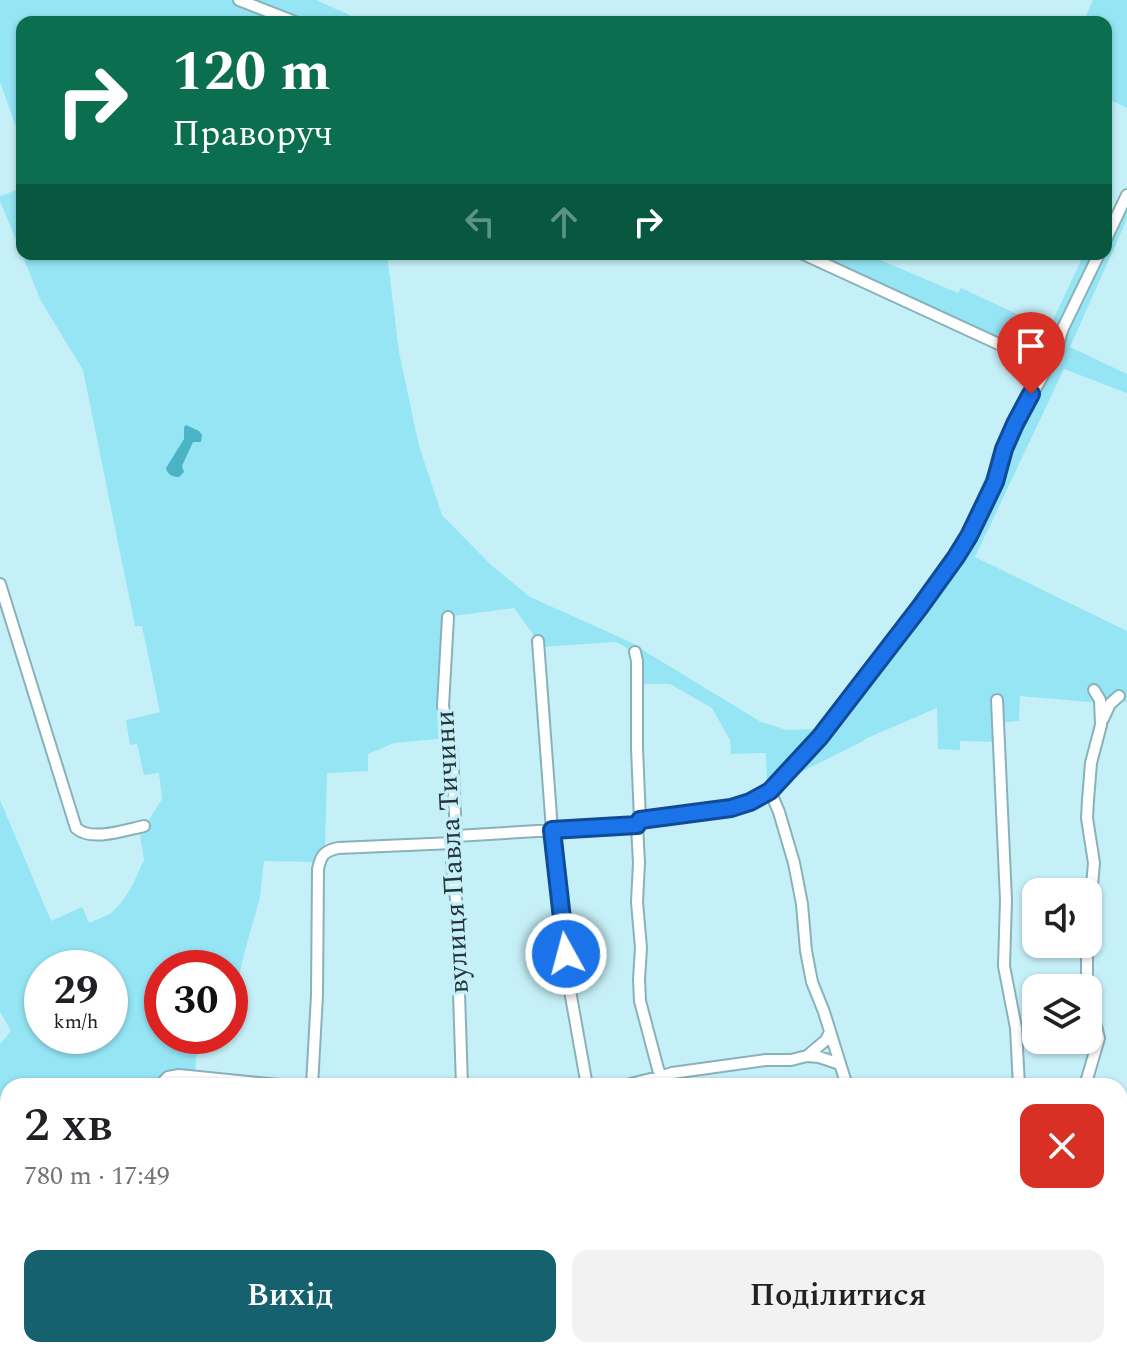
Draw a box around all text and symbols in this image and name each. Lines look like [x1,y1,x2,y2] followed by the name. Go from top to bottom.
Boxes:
[172,30,331,115] text: 120 m
[40,48,144,152] icon: right
[172,107,333,162] text: Праворуч
[458,200,502,244] icon: left
[542,200,586,244] icon: ahead
[626,200,670,244] icon: right
[997,312,1065,394] pin
[1009,324,1053,368] icon: arrive
[423,709,481,995] street label: вулиця Павла Тичини
[1022,878,1102,1054] map controls
[1022,878,1102,958] button: sound
[524,912,608,996] position arrow
[144,950,248,1054] speed limit sign: 30
[54,961,98,1022] text: 29
[1022,974,1102,1054] button: layers
[54,1007,99,1037] text: km/h
[24,1089,112,1162] text: 2 хв
[1020,1104,1104,1188] button: close
[24,1156,170,1196] text: 780 m · 17:49
[24,1250,556,1342] button: Вихід
[572,1250,1104,1342] button: Поділитися

